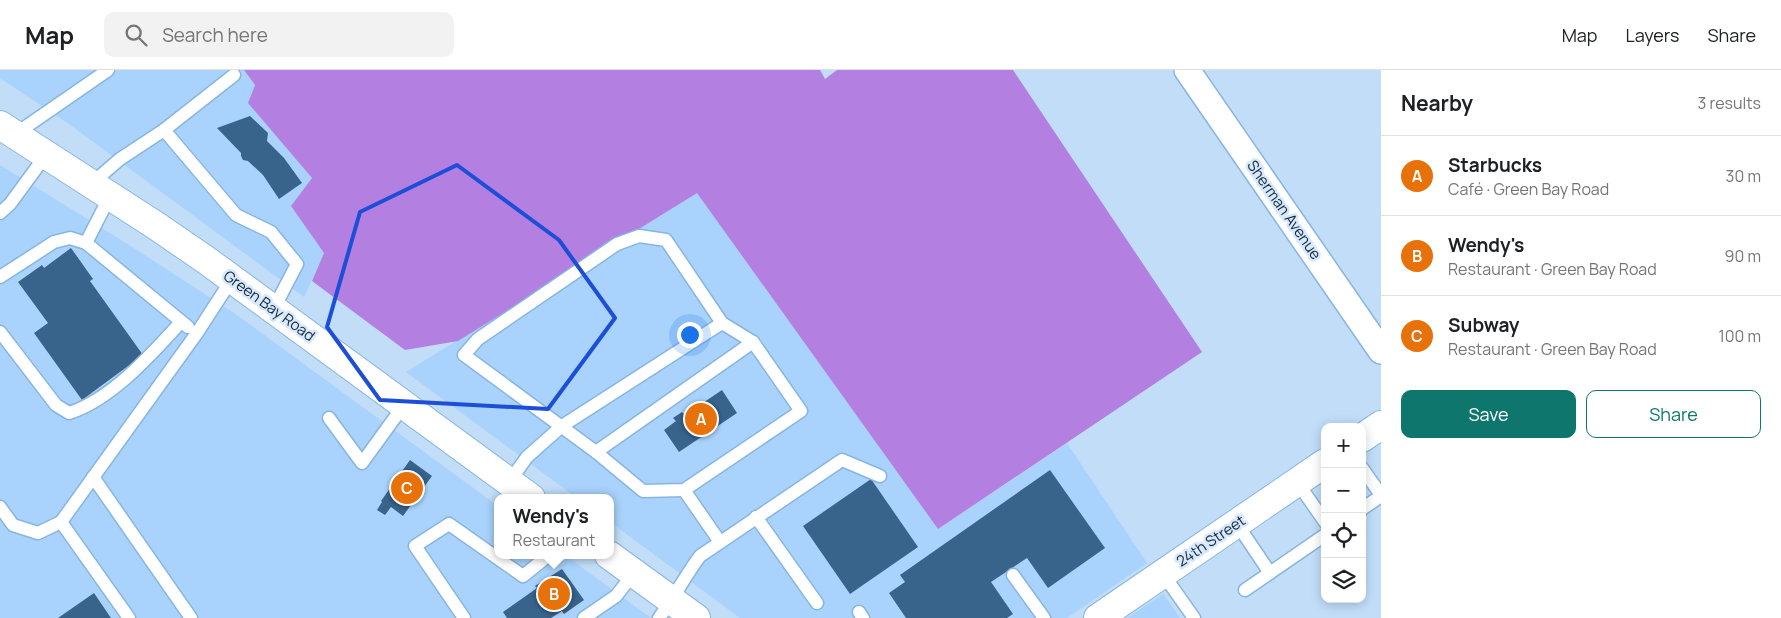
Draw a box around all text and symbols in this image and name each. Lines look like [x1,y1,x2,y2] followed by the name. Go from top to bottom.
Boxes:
[104,12,454,57] search box
[25,18,74,51] text: Map
[122,21,150,49] icon: search
[162,22,268,48] text: Search here
[1562,23,1597,47] text: Map
[1625,23,1679,47] text: Layers
[1707,23,1756,47] text: Share
[1401,89,1473,117] text: Nearby
[1698,92,1761,114] text: 3 results
[1448,152,1542,178] text: Starbucks
[1242,156,1327,264] street label: Sherman Avenue
[1412,165,1422,187] text: A
[1726,165,1761,187] text: 30 m
[1448,178,1609,200] text: Café · Green Bay Road
[1448,232,1524,258] text: Wendy's
[1412,245,1422,267] text: B
[1725,245,1761,267] text: 90 m
[1448,258,1657,280] text: Restaurant · Green Bay Road
[219,265,319,346] street label: Green Bay Road
[1448,312,1519,338] text: Subway
[677,322,703,348] your location
[1411,325,1423,347] text: C
[1718,325,1761,347] text: 100 m
[1448,338,1657,360] text: Restaurant · Green Bay Road
[1401,390,1576,438] button: Save
[1586,390,1761,438] button: Share
[685,400,717,438] pin: A
[1321,423,1366,603] map controls
[1321,423,1366,468] button: +
[1321,468,1366,513] button: −
[391,469,423,507] pin: C
[494,494,614,559] popup
[513,503,589,529] text: Wendy's
[1172,510,1249,571] street label: 24th Street
[1321,513,1366,558] button: locate
[513,529,595,551] text: Restaurant
[1321,558,1366,603] button: layers
[538,575,570,613] pin: B

